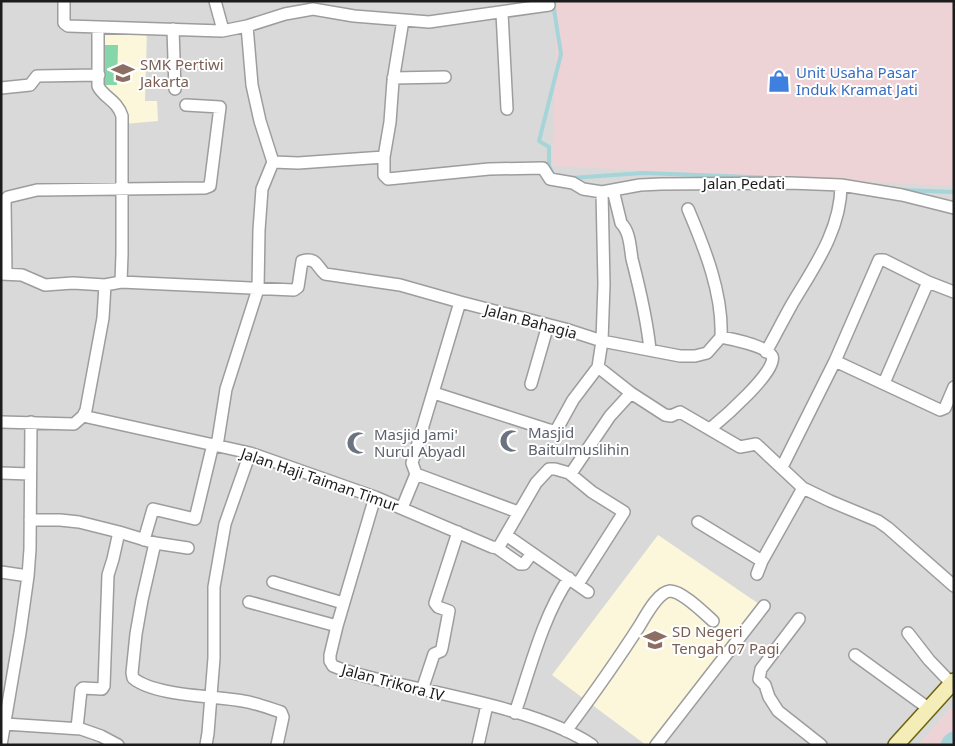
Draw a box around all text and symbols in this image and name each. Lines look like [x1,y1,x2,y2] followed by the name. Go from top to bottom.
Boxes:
[138,54,224,91] place label: SMK Pertiwi Jakarta
[110,60,136,86] school or university icon: SMK Pertiwi Jakarta
[796,62,918,99] place label: Unit Usaha Pasar Induk Kramat Jati
[766,68,792,94] shop icon: Unit Usaha Pasar Induk Kramat Jati
[701,173,785,193] street label: Jalan Pedati
[480,298,580,343] street label: Jalan Bahagia
[528,422,629,459] place label: Masjid Baitulmuslihin
[374,424,466,461] place label: Masjid Jami' Nurul Abyadl
[498,428,524,454] mosque icon: Masjid Baitulmuslihin
[345,430,371,456] mosque icon: Masjid Jami' Nurul Abyadl
[236,442,402,515] street label: Jalan Haji Taiman Timur
[672,621,779,658] place label: SD Negeri Tengah 07 Pagi
[642,627,668,653] school or university icon: SD Negeri Tengah 07 Pagi
[338,658,446,705] street label: Jalan Trikora IV

